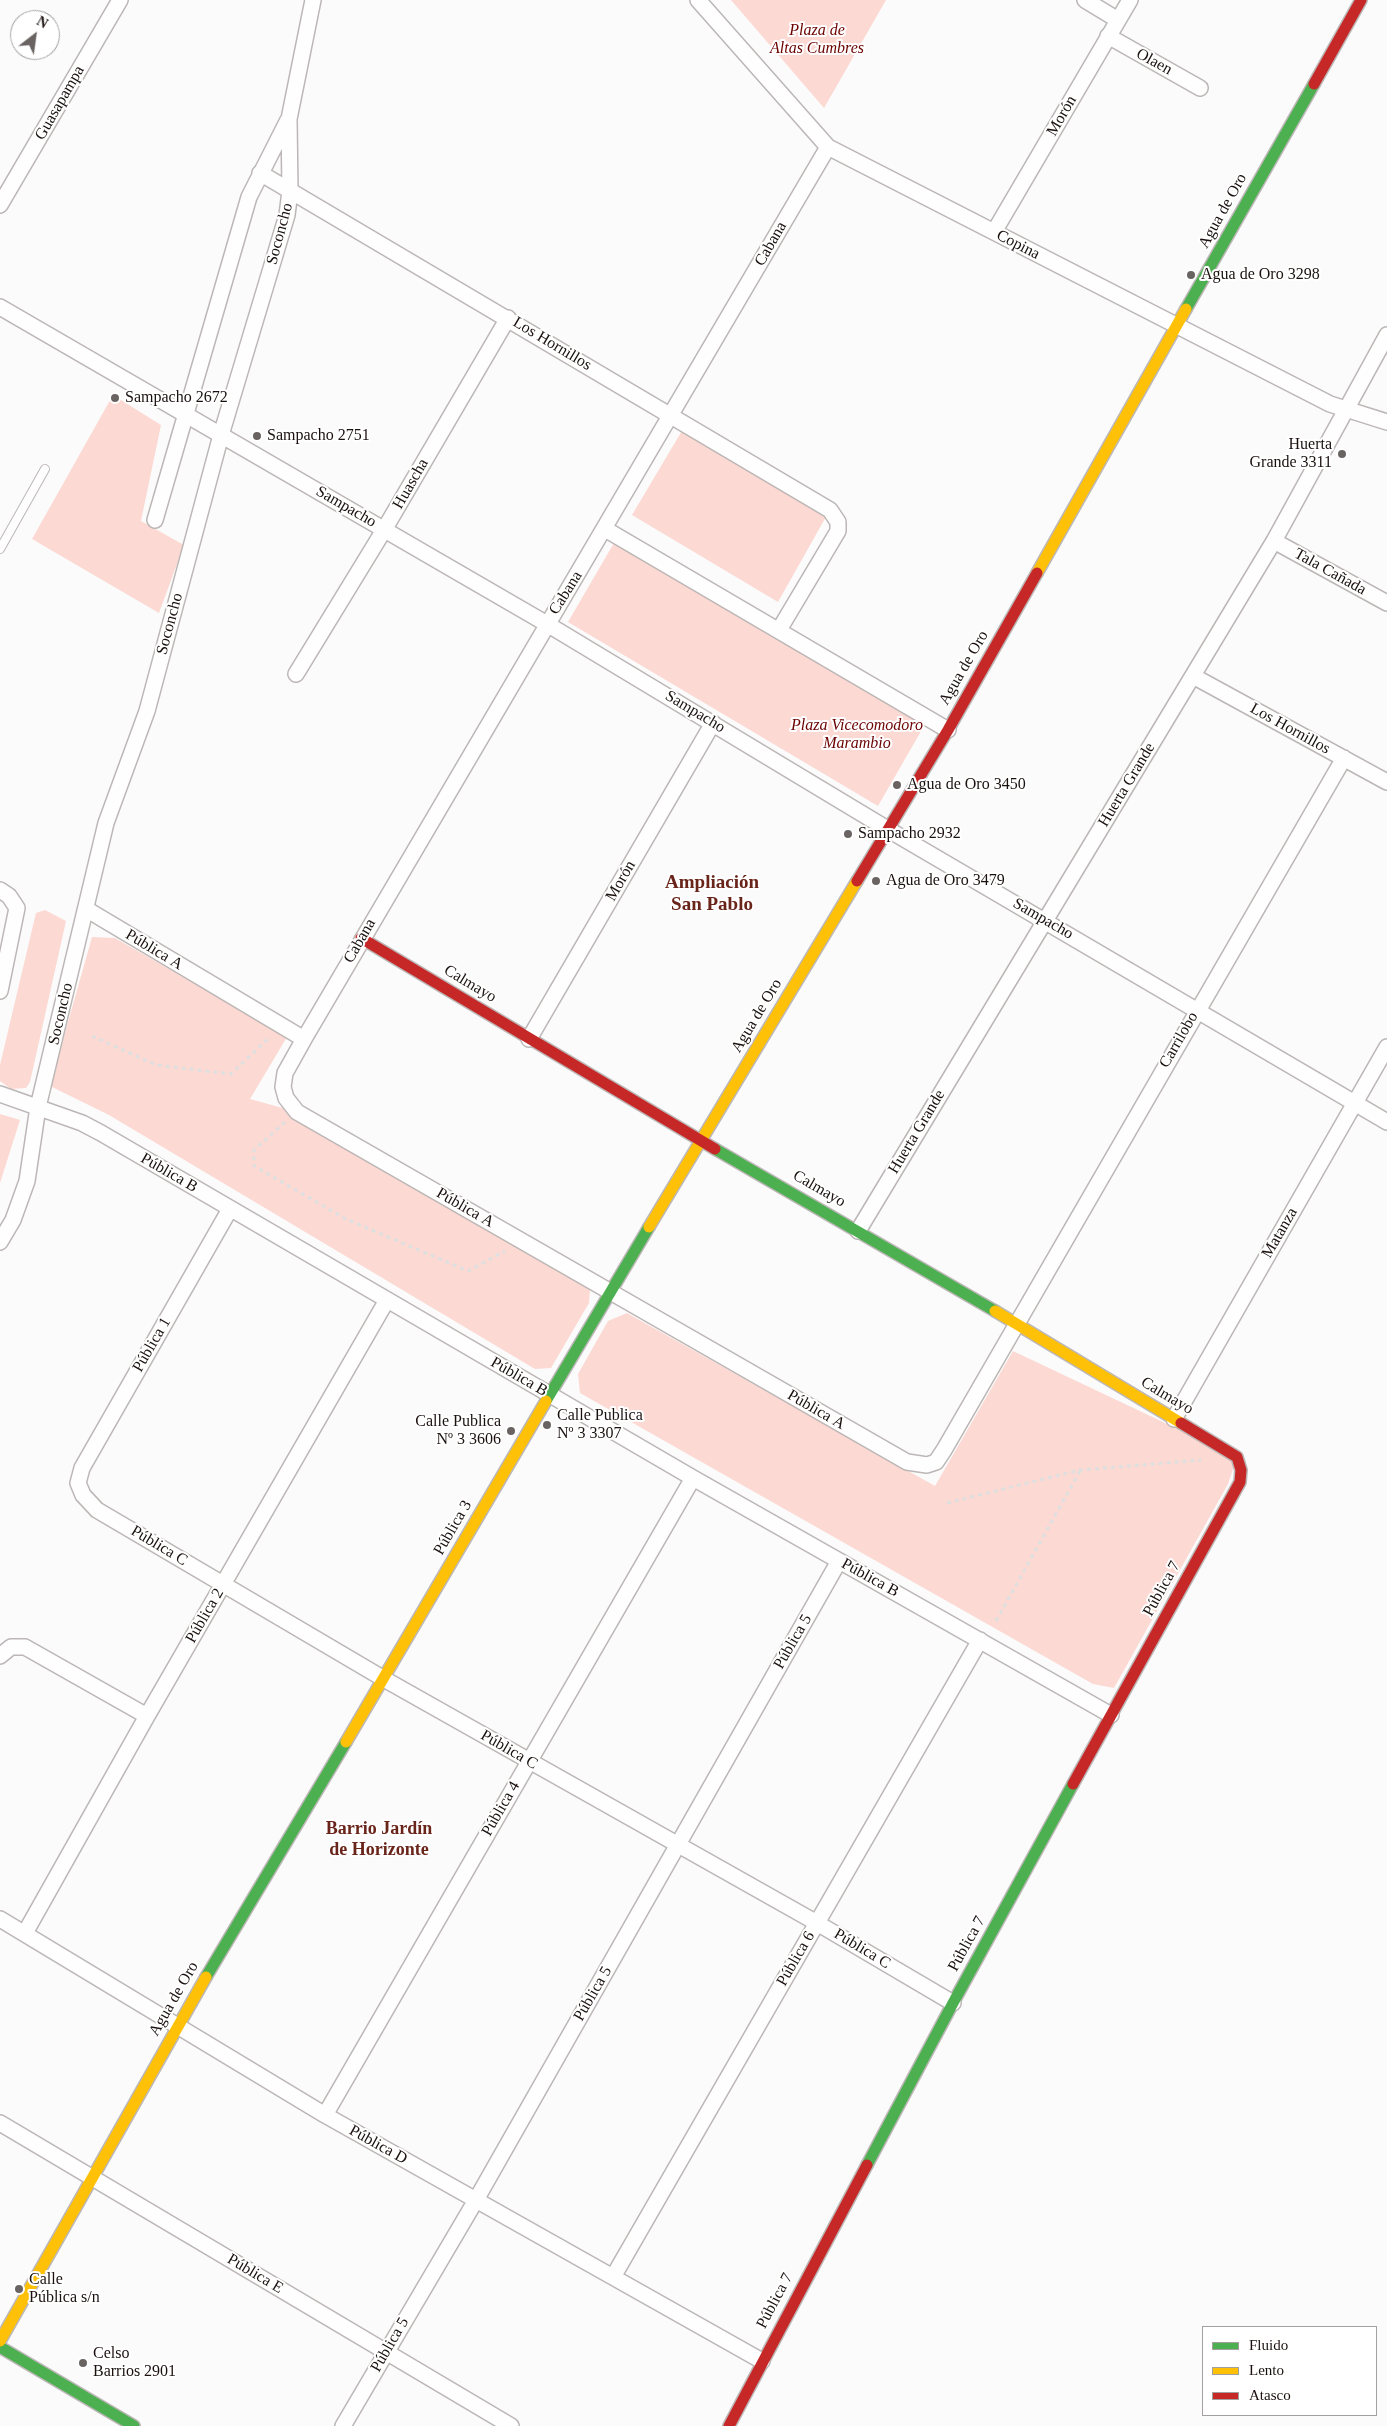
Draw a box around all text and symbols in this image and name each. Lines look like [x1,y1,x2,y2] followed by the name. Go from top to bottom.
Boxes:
[10,10,60,60] north arrow
[34,13,50,31] text: N
[770,21,864,59] park label: Plaza de Altas Cumbres
[1133,44,1175,80] street label: Olaen
[31,62,89,144] street label: Guasapampa
[1043,92,1081,140] street label: Morón
[1195,170,1251,252] street label: Agua de Oro
[263,201,297,267] street label: Soconcho
[751,218,791,270] street label: Cabana
[993,226,1043,264] street label: Copina
[1201,265,1320,285] place label: Agua de Oro 3298
[1185,269,1197,281] marker: Agua de Oro 3298
[509,313,595,375] street label: Los Hornillos
[125,388,228,408] place label: Sampacho 2672
[109,392,121,404] marker: Sampacho 2672
[267,426,370,446] place label: Sampacho 2751
[251,430,263,442] marker: Sampacho 2751
[1250,435,1332,473] place label: Huerta Grande 3311
[1336,448,1348,460] marker: Huerta Grande 3311
[389,455,433,513] street label: Huascha
[312,482,380,532] street label: Sampacho
[1291,544,1369,600] street label: Tala Cañada
[545,568,587,618] street label: Cabana
[153,591,187,657] street label: Soconcho
[935,627,993,709] street label: Agua de Oro
[661,687,729,737] street label: Sampacho
[1247,699,1333,759] street label: Los Hornillos
[791,716,923,754] park label: Plaza Vicecomodoro Marambio
[1094,740,1160,830] street label: Huerta Grande
[907,775,1026,795] place label: Agua de Oro 3450
[891,779,903,791] marker: Agua de Oro 3450
[858,824,961,844] place label: Sampacho 2932
[842,828,854,840] marker: Sampacho 2932
[602,857,640,905] street label: Morón
[886,871,1005,891] place label: Agua de Oro 3479
[665,872,759,916] district label: Ampliación San Pablo
[870,875,882,887] marker: Agua de Oro 3479
[1009,894,1077,944] street label: Sampacho
[340,915,380,967] street label: Cabana
[122,925,186,975] street label: Pública A
[440,961,500,1007] street label: Calmayo
[727,976,787,1056] street label: Agua de Oro
[45,981,77,1047] street label: Soconcho
[1155,1009,1203,1071] street label: Carrilobo
[884,1087,950,1177] street label: Huerta Grande
[137,1149,201,1197] street label: Pública B
[789,1166,849,1212] street label: Calmayo
[433,1184,497,1232] street label: Pública A
[1258,1204,1302,1262] street label: Matanza
[129,1314,175,1376] street label: Pública 1
[487,1353,551,1401] street label: Pública B
[1137,1373,1197,1419] street label: Calmayo
[784,1386,848,1434] street label: Pública A
[557,1406,643,1444] place label: Calle Publica Nº 3 3307
[415,1412,501,1450] place label: Calle Publica Nº 3 3606
[541,1419,553,1431] marker: Calle Publica Nº 3 3307
[505,1425,517,1437] marker: Calle Publica Nº 3 3606
[430,1497,476,1559] street label: Pública 3
[127,1522,191,1570] street label: Pública C
[838,1554,902,1602] street label: Pública B
[1139,1558,1185,1620] street label: Pública 7
[182,1585,228,1647] street label: Pública 2
[770,1611,816,1673] street label: Pública 5
[477,1726,541,1774] street label: Pública C
[478,1778,524,1840] street label: Pública 4
[326,1818,432,1860] district label: Barrio Jardín de Horizonte
[944,1913,990,1975] street label: Pública 7
[830,1925,894,1973] street label: Pública C
[773,1928,819,1990] street label: Pública 6
[145,1958,203,2040] street label: Agua de Oro
[570,1963,616,2025] street label: Pública 5
[346,2121,410,2169] street label: Pública D
[224,2250,286,2298] street label: Pública E
[29,2270,100,2308] place label: Calle Pública s/n
[752,2270,798,2332] street label: Pública 7
[13,2283,25,2295] marker: Calle Pública s/n
[367,2314,413,2376] street label: Pública 5
[1202,2326,1377,2416] legend
[1249,2337,1288,2353] text: Fluido
[93,2344,176,2382] place label: Celso Barrios 2901
[77,2357,89,2369] marker: Celso Barrios 2901
[1249,2362,1284,2378] text: Lento
[1249,2387,1291,2403] text: Atasco

